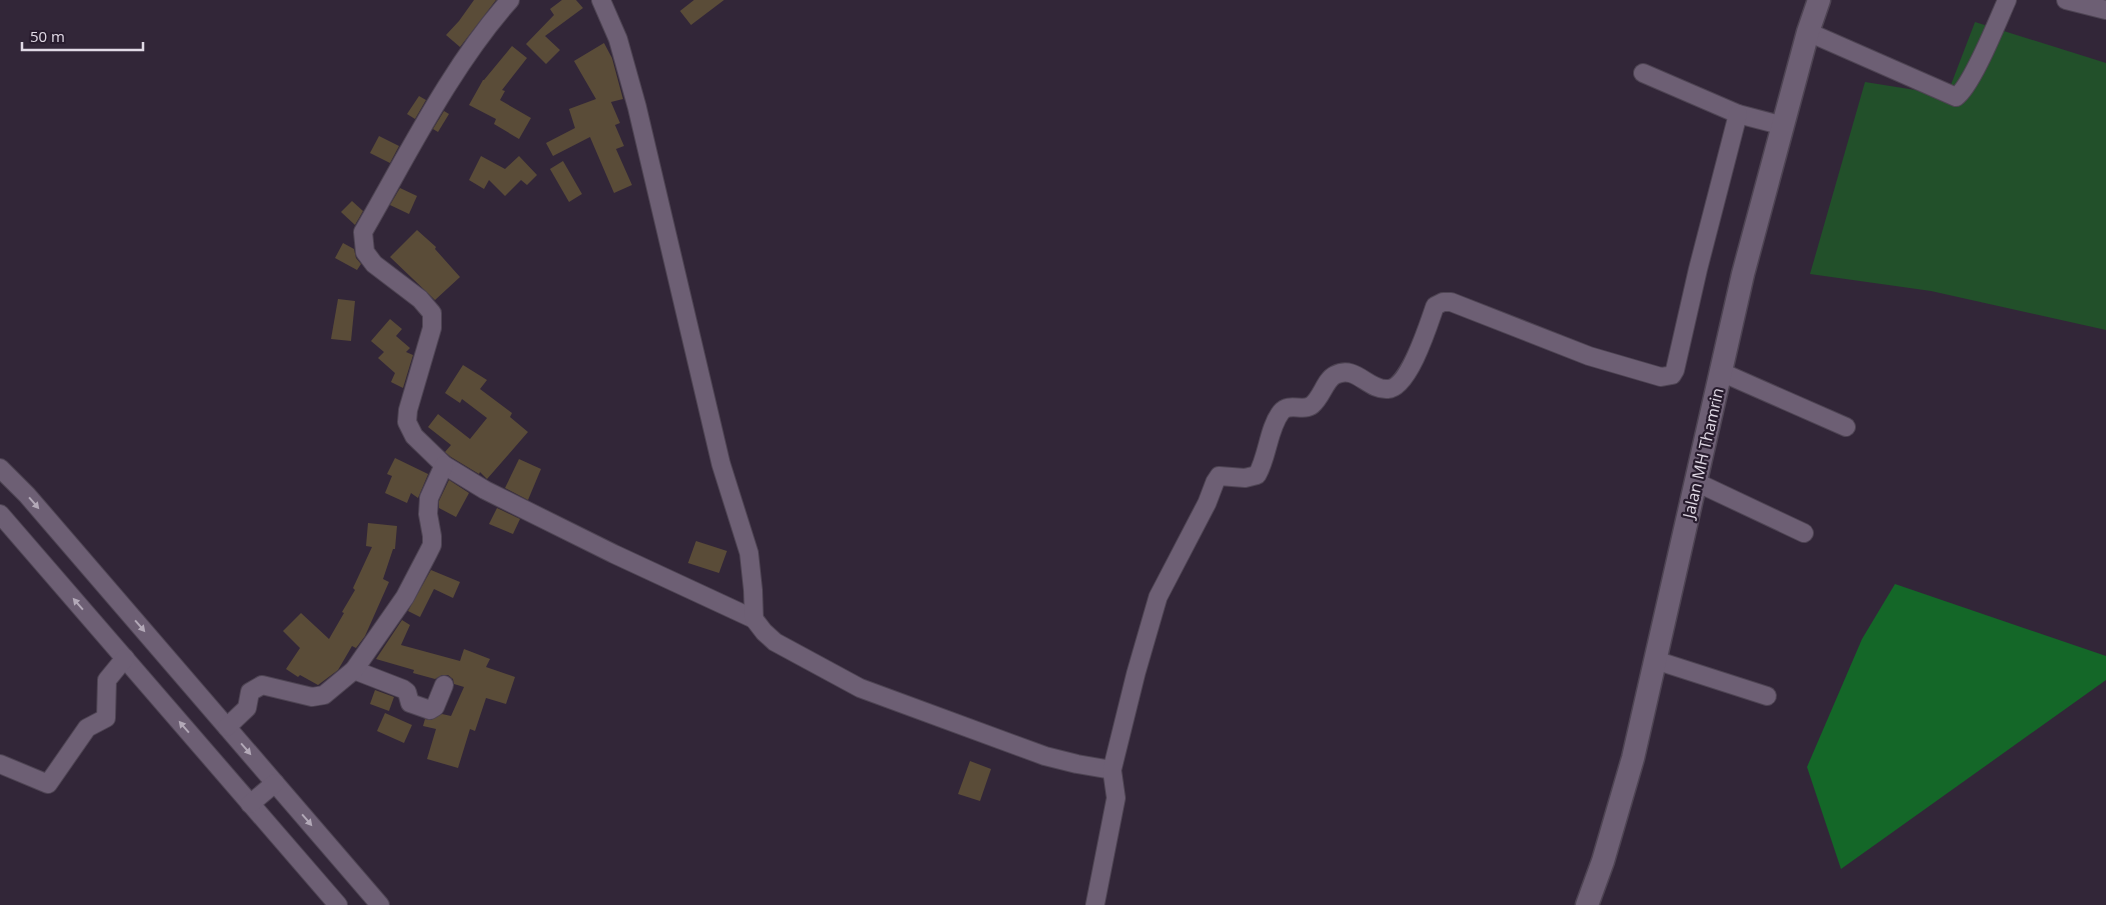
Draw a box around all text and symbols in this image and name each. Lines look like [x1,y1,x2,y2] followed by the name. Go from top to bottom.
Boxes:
[22,20,144,52] scale bar
[30,26,65,46] text: 50 m
[1677,386,1729,522] street label: Jalan MH Thamrin
[28,496,39,509] one-way arrow
[73,598,84,611] one-way arrow
[134,620,145,632] one-way arrow
[179,721,190,734] one-way arrow
[240,743,252,755] one-way arrow
[301,814,313,826] one-way arrow

